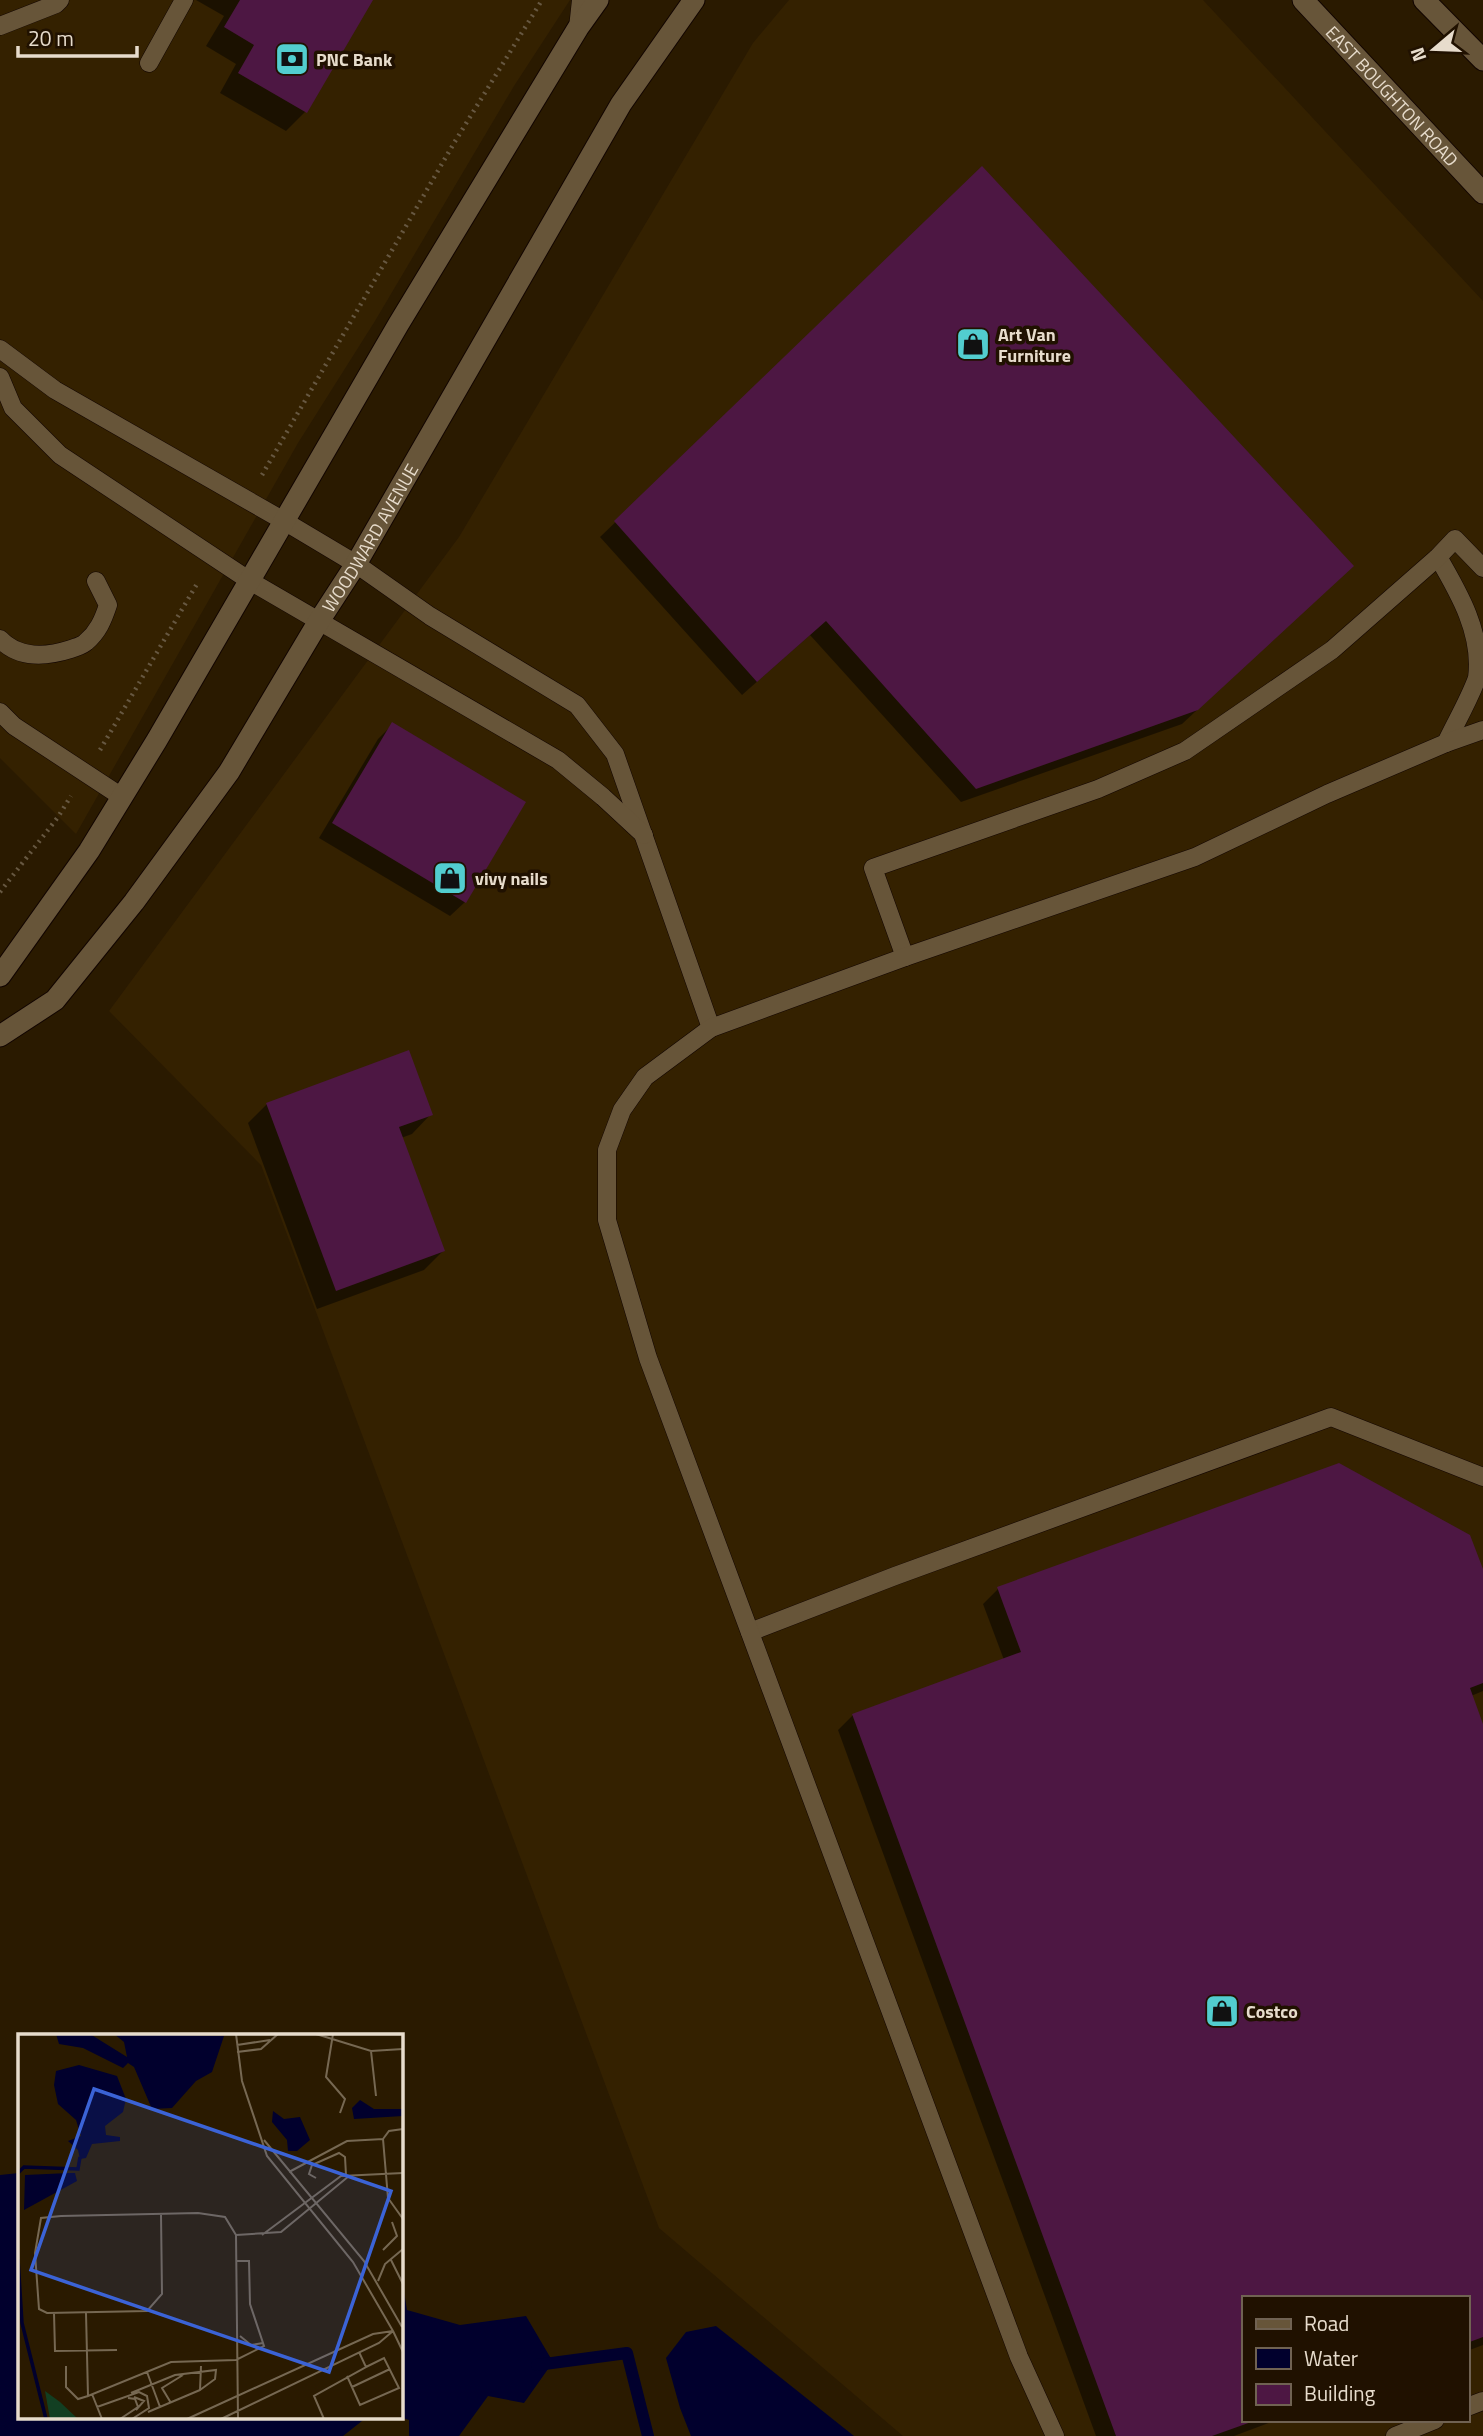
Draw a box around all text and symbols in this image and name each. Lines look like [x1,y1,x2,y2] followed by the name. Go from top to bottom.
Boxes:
[18,14,136,58] scale bar
[1399,14,1469,84] north arrow
[28,22,74,54] text: 20 m
[1322,22,1464,172] street label: EAST BOUGHTON ROAD
[273,40,311,78] bank icon: PNC Bank
[316,46,393,73] place label: PNC Bank
[998,321,1071,369] place label: Art Van Furniture
[954,325,992,363] shop icon: Art Van Furniture
[315,458,425,617] street label: WOODWARD AVENUE
[431,859,469,897] shop icon: vivy nails
[475,865,548,892] place label: vivy nails
[1203,1992,1241,2030] shop icon: Costco
[1246,1998,1298,2025] place label: Costco
[18,2034,402,2418] inset map
[1242,2296,1469,2422] legend
[1304,2307,1349,2339] text: Road
[1304,2342,1358,2374] text: Water
[1304,2377,1376,2409] text: Building

